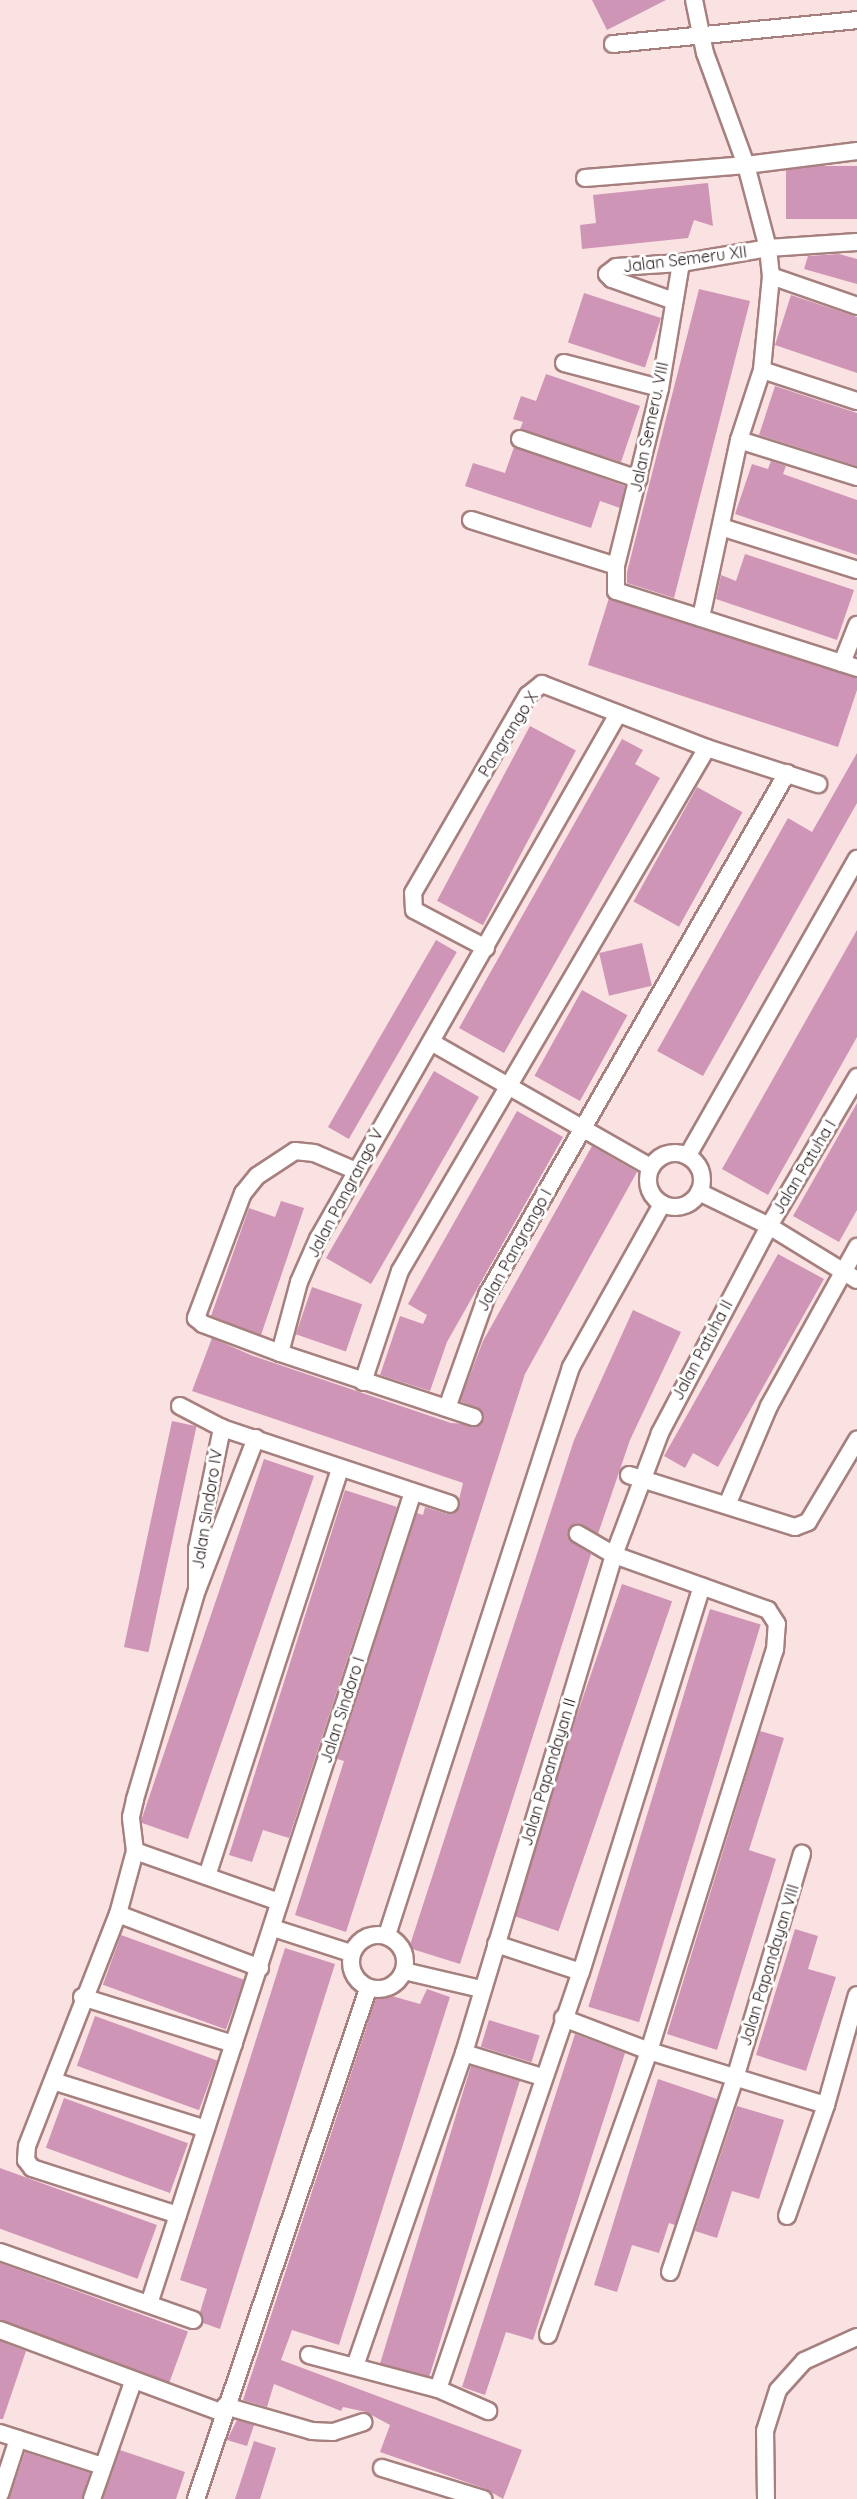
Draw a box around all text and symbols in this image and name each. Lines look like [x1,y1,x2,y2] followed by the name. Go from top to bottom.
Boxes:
[622,242,748,276] street label: Jalan Semeru XII
[626,360,672,494] street label: Jalan Semeru. VIII
[474,688,542,780] street label: Pangrango X
[768,1116,840,1218] street label: Jalan Patuha I
[303,1125,387,1261] street label: Jalan Pangrango V
[472,1186,556,1314] street label: Jalan Pangrango I
[668,1297,736,1403] street label: Jalan Patuha II
[188,1448,226,1570] street label: Jalan Sindoro IV
[316,1654,368,1766] street label: Jalan Sindoro I
[516,1696,580,1848] street label: Jalan Papandayan II
[735,1882,803,2048] street label: Jalan Papandayan VIII

